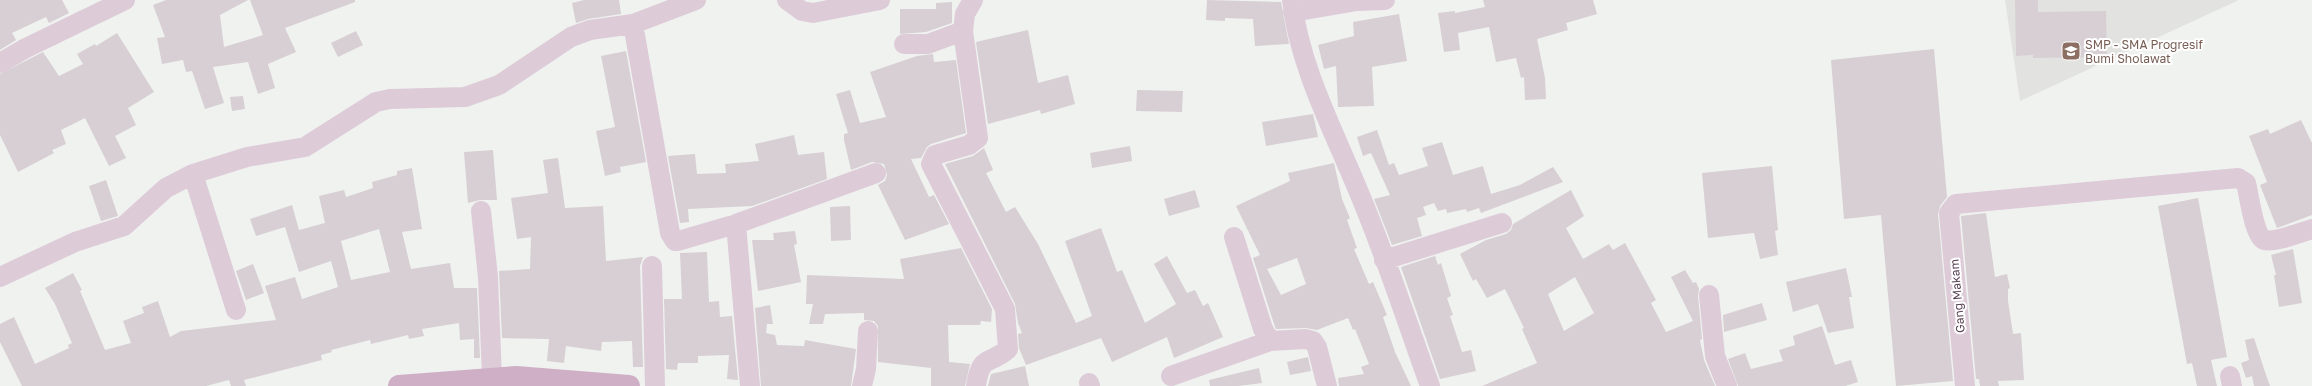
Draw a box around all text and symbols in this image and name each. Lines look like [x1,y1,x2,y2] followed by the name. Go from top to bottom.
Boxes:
[2085,37,2204,66] place label: SMP - SMA Progresif Bumi Sholawat
[2060,40,2082,62] school or university icon: SMP - SMA Progresif Bumi Sholawat
[1946,258,1968,334] street label: Gang Makam

